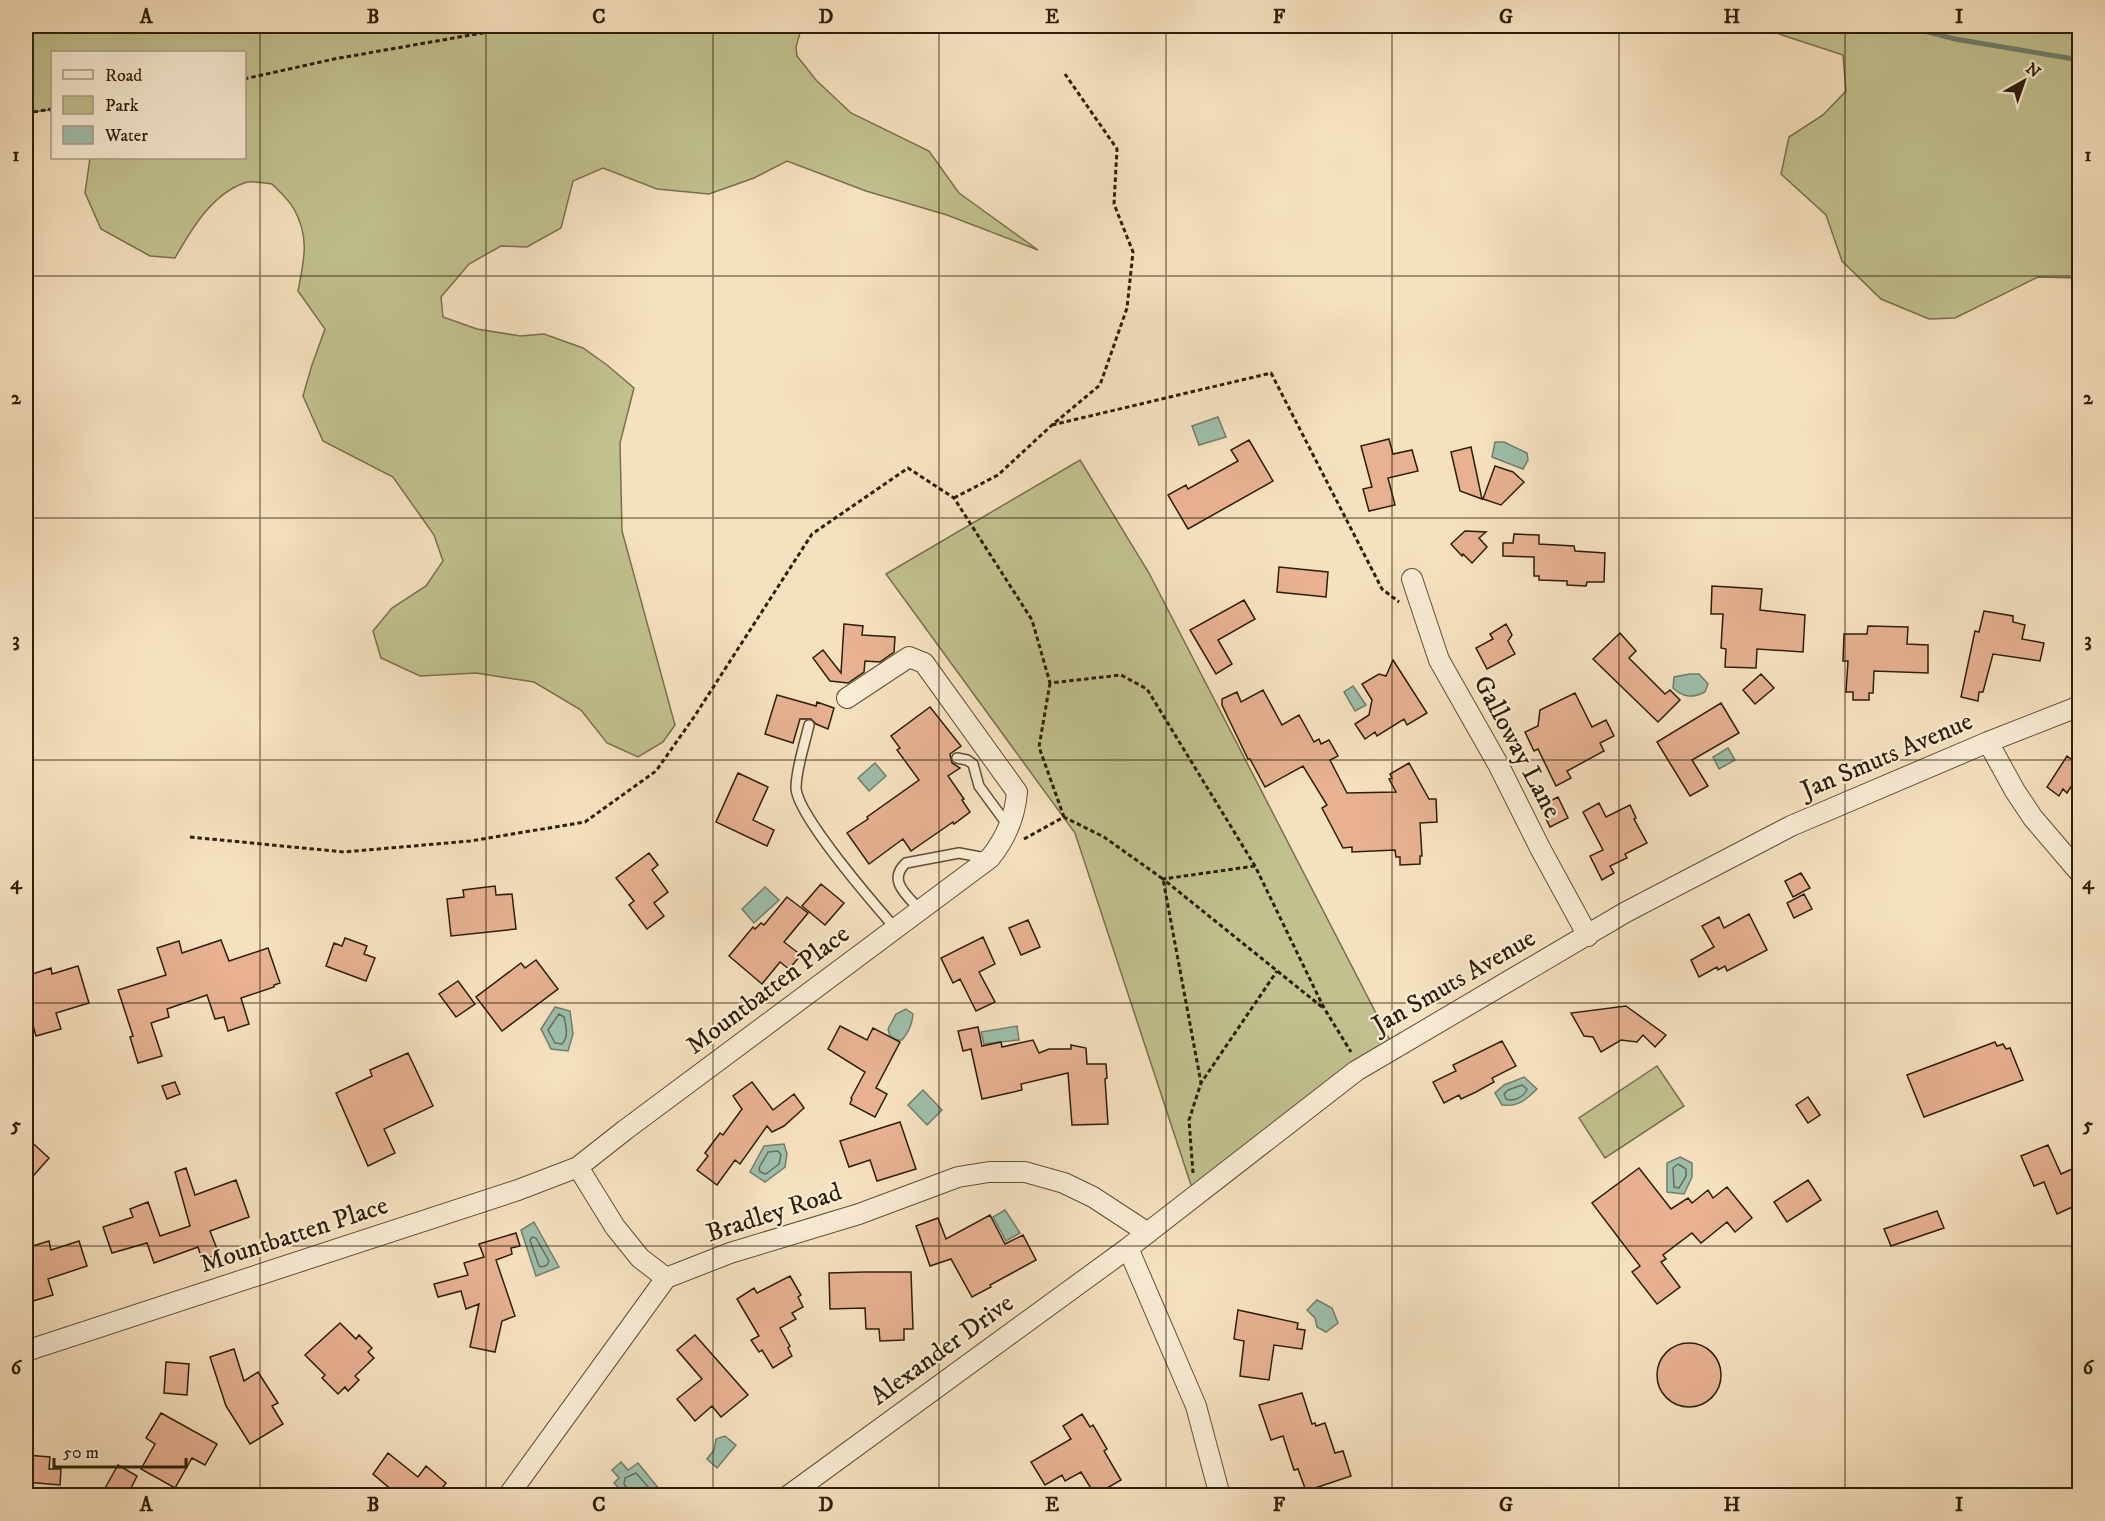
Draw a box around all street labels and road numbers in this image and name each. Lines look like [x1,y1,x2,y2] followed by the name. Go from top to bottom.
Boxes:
[1466,670,1568,824] street label: Galloway Lane
[1794,705,1978,808] street label: Jan Smuts Avenue
[680,918,856,1062] street label: Mountbatten Place
[1365,922,1542,1043] street label: Jan Smuts Avenue
[702,1176,846,1250] street label: Bradley Road
[196,1189,392,1281] street label: Mountbatten Place
[864,1287,1020,1413] street label: Alexander Drive

